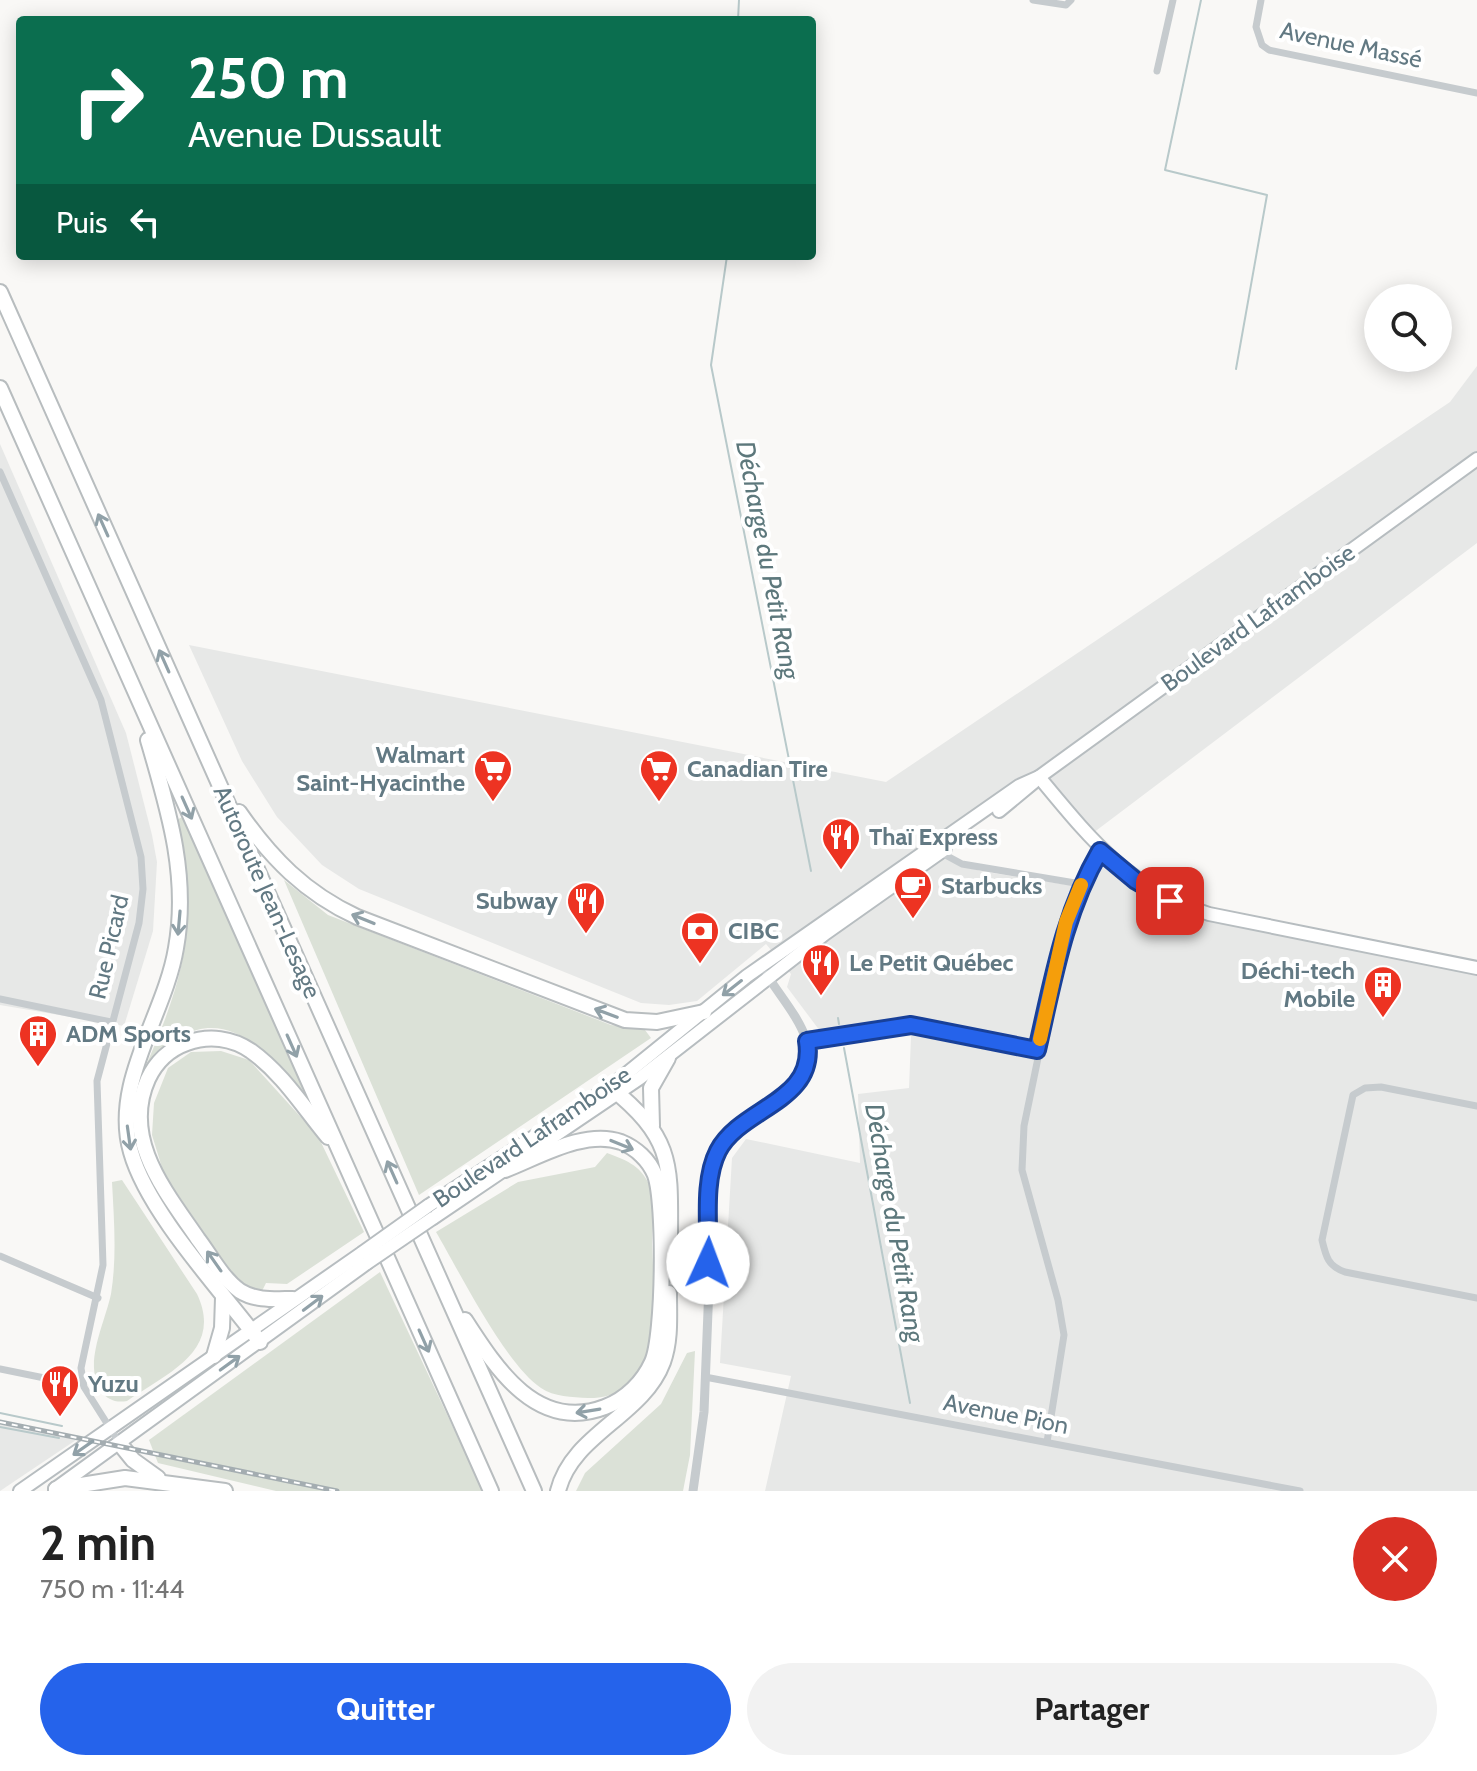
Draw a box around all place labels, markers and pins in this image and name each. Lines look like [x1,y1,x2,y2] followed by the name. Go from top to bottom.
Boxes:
[296,740,465,797] place label: Walmart Saint-Hyacinthe
[472,748,514,803] supermarket icon: Walmart Saint-Hyacinthe
[638,748,680,803] supermarket icon: Canadian Tire
[687,754,828,783] place label: Canadian Tire
[820,816,862,871] restaurant icon: Thaï Express
[869,822,998,851] place label: Thaï Express
[892,865,934,920] cafe icon: Starbucks
[1136,867,1204,935] pin
[941,871,1042,900] place label: Starbucks
[565,880,607,935] restaurant icon: Subway
[476,886,558,915] place label: Subway
[679,910,721,965] bank icon: CIBC
[728,916,779,945] place label: CIBC
[800,942,842,997] restaurant icon: Le Petit Québec
[849,948,1013,977] place label: Le Petit Québec
[1241,956,1355,1013] place label: Déchi-tech Mobile
[1362,964,1404,1019] building icon: Déchi-tech Mobile
[17,1013,59,1068] building icon: ADM Sports
[66,1019,191,1048] place label: ADM Sports
[39,1363,81,1418] restaurant icon: Yuzu
[87,1369,139,1398] place label: Yuzu

